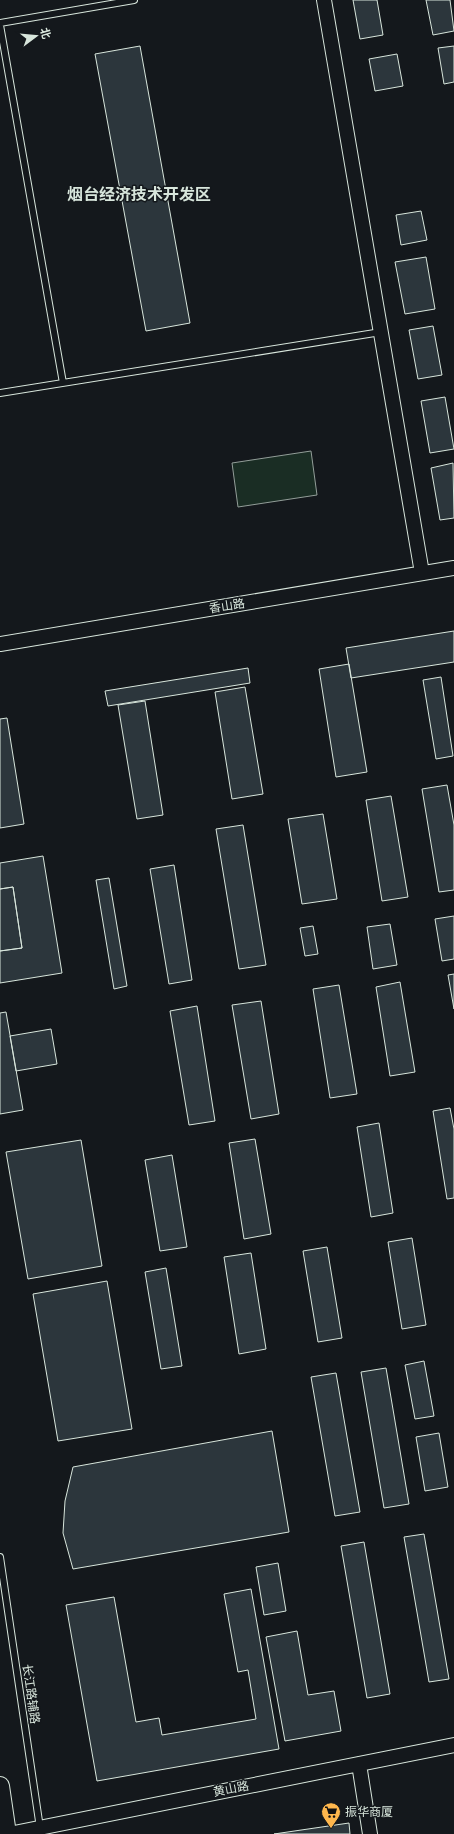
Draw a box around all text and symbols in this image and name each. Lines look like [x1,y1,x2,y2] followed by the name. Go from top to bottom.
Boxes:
[16,16,56,56] north arrow
[37,26,53,40] text: 北
[67,185,211,204] district label: 烟台经济技术开发区
[208,596,246,616] street label: 香山路
[20,1663,42,1725] street label: 长江路辅路
[212,1779,250,1799] street label: 黄山路
[320,1801,342,1829] supermarket icon: 振华商厦
[345,1805,393,1819] place label: 振华商厦

